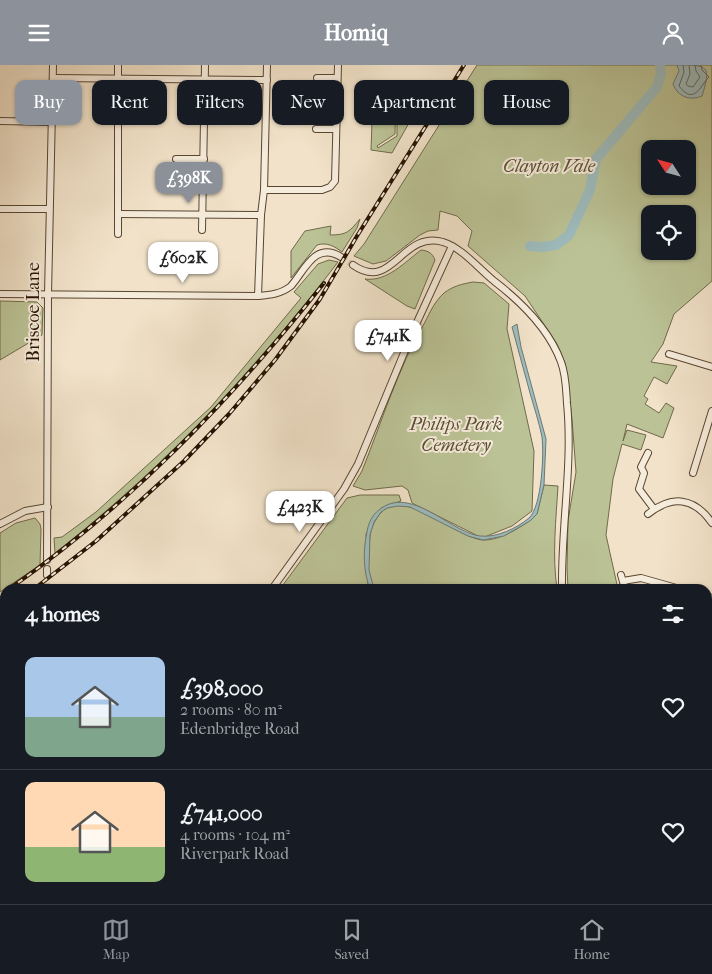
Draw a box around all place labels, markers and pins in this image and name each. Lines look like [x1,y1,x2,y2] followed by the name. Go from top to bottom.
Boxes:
[154,161,224,204] pin: £398K
[148,241,218,284] pin: £602K
[353,319,423,362] pin: £741K
[265,491,335,533] pin: £423K

